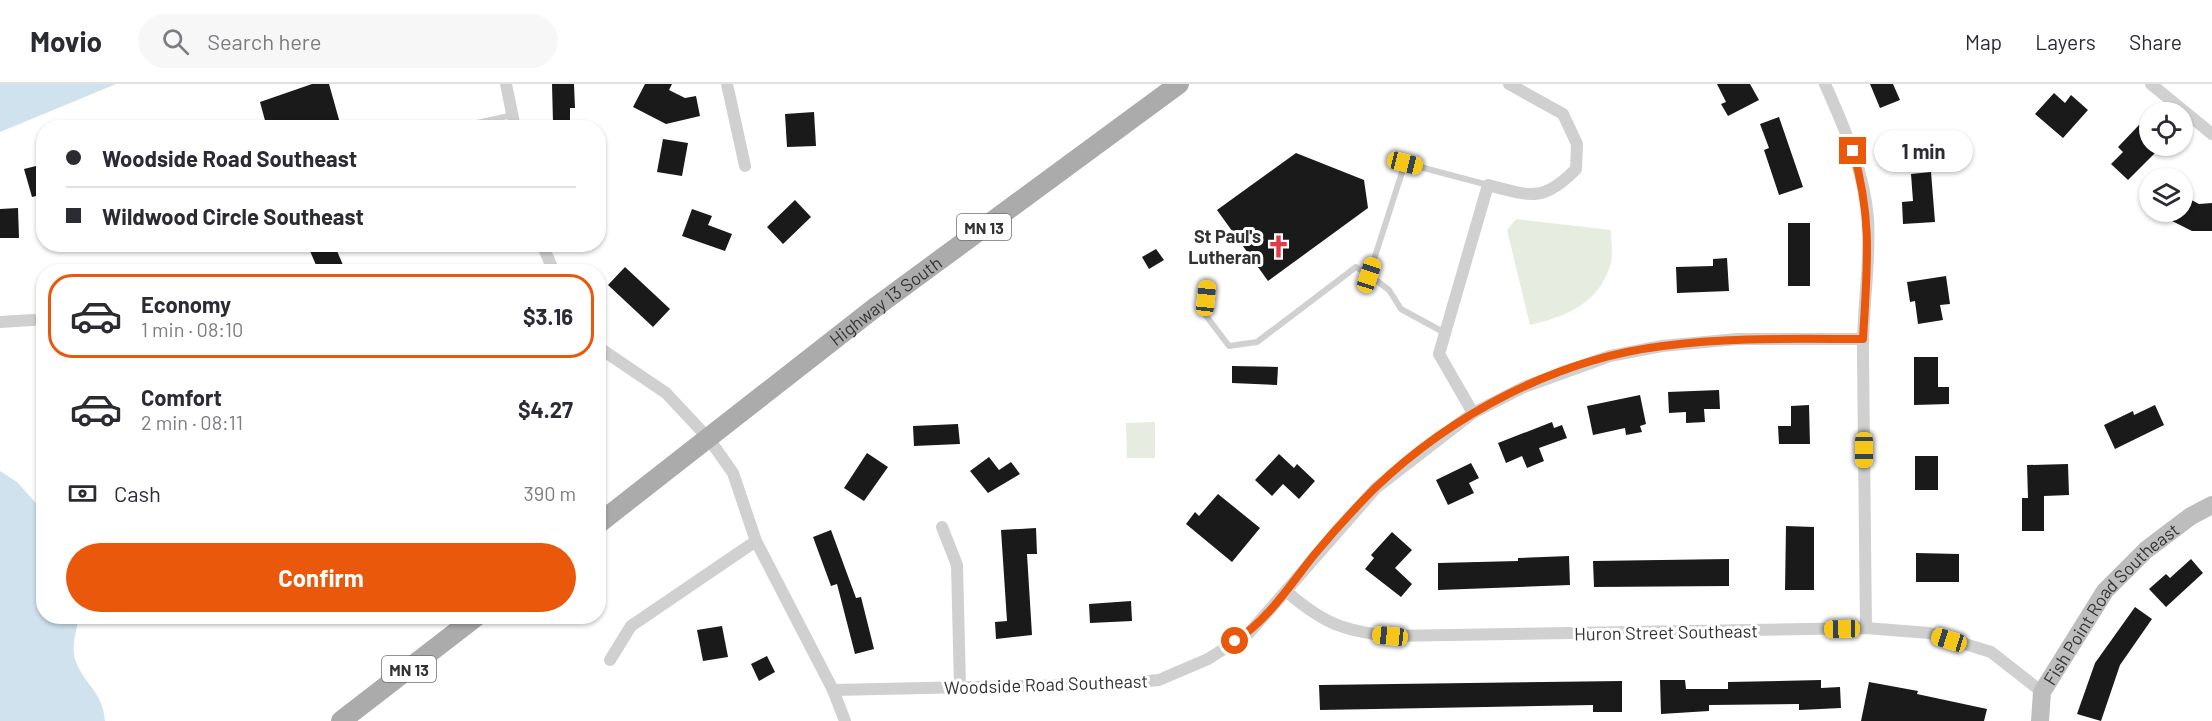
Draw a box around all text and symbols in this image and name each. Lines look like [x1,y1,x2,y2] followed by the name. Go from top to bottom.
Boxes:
[138,14,558,68] search box
[30,24,102,58] text: Movio
[159,25,192,58] icon: search
[207,28,322,54] text: Search here
[1965,29,2002,54] text: Map
[2035,29,2096,54] text: Layers
[2129,29,2182,54] text: Share
[2139,102,2193,222] map controls
[2139,102,2193,156] button: locate
[1874,130,1973,172] callout: 1 min
[1839,137,1866,164] route end
[1902,139,1945,163] text: 1 min
[102,145,357,171] text: Woodside Road Southeast
[1385,150,1425,176] car
[2139,168,2193,222] button: layers
[102,203,364,229] text: Wildwood Circle Southeast
[957,214,1011,240] road number: MN 13
[1188,225,1261,268] place label: St Paul's Lutheran
[1266,233,1292,259] church icon: St Paul's Lutheran
[825,251,946,350] street label: Highway 13 South
[1355,255,1383,295] car
[1195,279,1217,317] car
[69,289,123,343] icon: car
[141,291,231,317] text: Economy
[523,303,573,329] text: $3.16
[141,317,243,341] text: 1 min · 08:10
[69,382,123,436] icon: car
[141,384,222,410] text: Comfort
[518,396,573,422] text: $4.27
[141,410,243,434] text: 2 min · 08:11
[1855,432,1873,468] car
[66,477,99,510] icon: cash
[114,480,161,506] text: Cash
[523,481,576,505] text: 390 m
[2038,518,2183,689] street label: Fish Point Road Southeast
[66,543,576,612] button: Confirm
[1574,619,1758,645] street label: Huron Street Southeast
[1824,620,1860,638] car
[1371,625,1409,647] car
[1929,626,1969,654] car
[1221,627,1248,654] route start
[382,656,436,682] road number: MN 13
[944,669,1148,699] street label: Woodside Road Southeast

